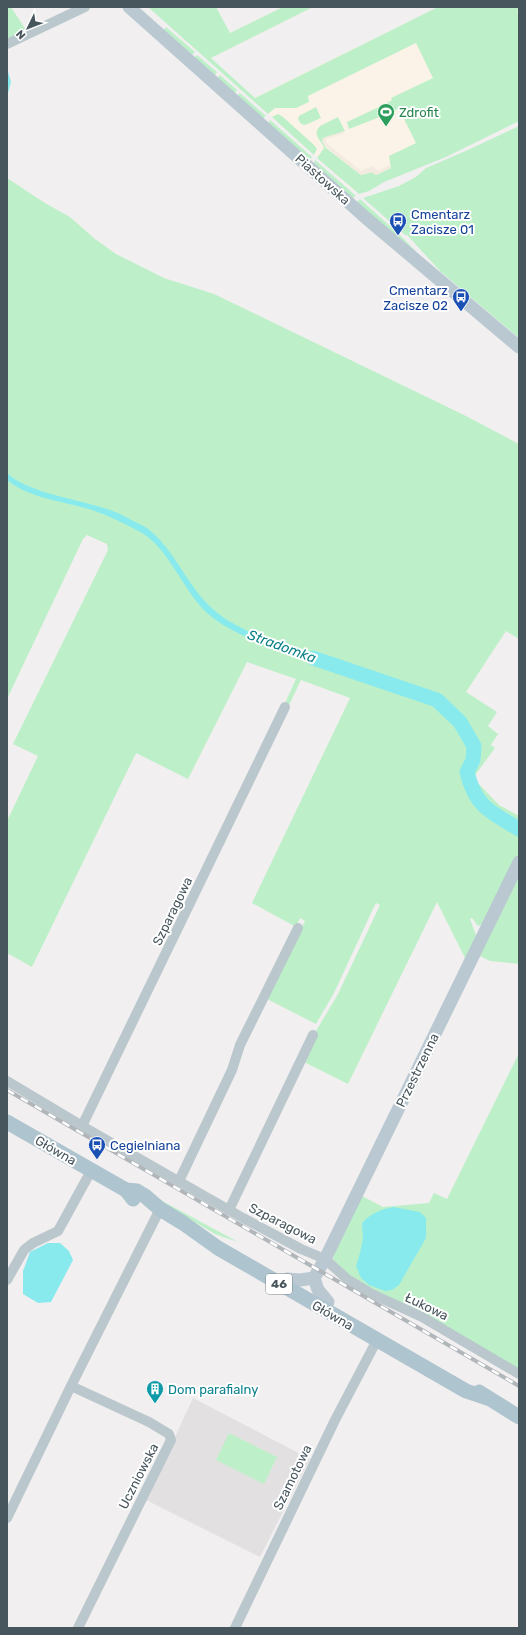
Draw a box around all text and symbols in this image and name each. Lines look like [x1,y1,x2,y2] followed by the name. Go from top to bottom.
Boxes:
[8,8,48,48] north arrow
[14,27,29,42] text: N
[376,102,396,127] sports icon: Zdrofit
[399,105,439,120] place label: Zdrofit
[292,151,353,208] street label: Piastowska
[411,207,474,237] place label: Cmentarz Zacisze 01
[388,211,408,236] bus stop icon: Cmentarz Zacisze 01
[383,283,448,313] place label: Cmentarz Zacisze 02
[451,287,471,312] bus stop icon: Cmentarz Zacisze 02
[245,626,318,667] water label: Stradomka
[149,875,196,948] street label: Szparagowa
[393,1031,442,1110] street label: Przestrzenna
[32,1133,79,1168] street label: Główna
[87,1135,107,1160] bus stop icon: Cegielniana
[110,1138,181,1154] place label: Cegielniana
[246,1200,319,1248] street label: Szparagowa
[266,1274,292,1294] road number: 46
[403,1290,451,1323] street label: Łukowa
[309,1298,356,1333] street label: Główna
[145,1379,165,1404] building icon: Dom parafialny
[168,1382,258,1397] place label: Dom parafialny
[115,1441,161,1512] street label: Uczniowska
[270,1442,315,1512] street label: Szamotowa

